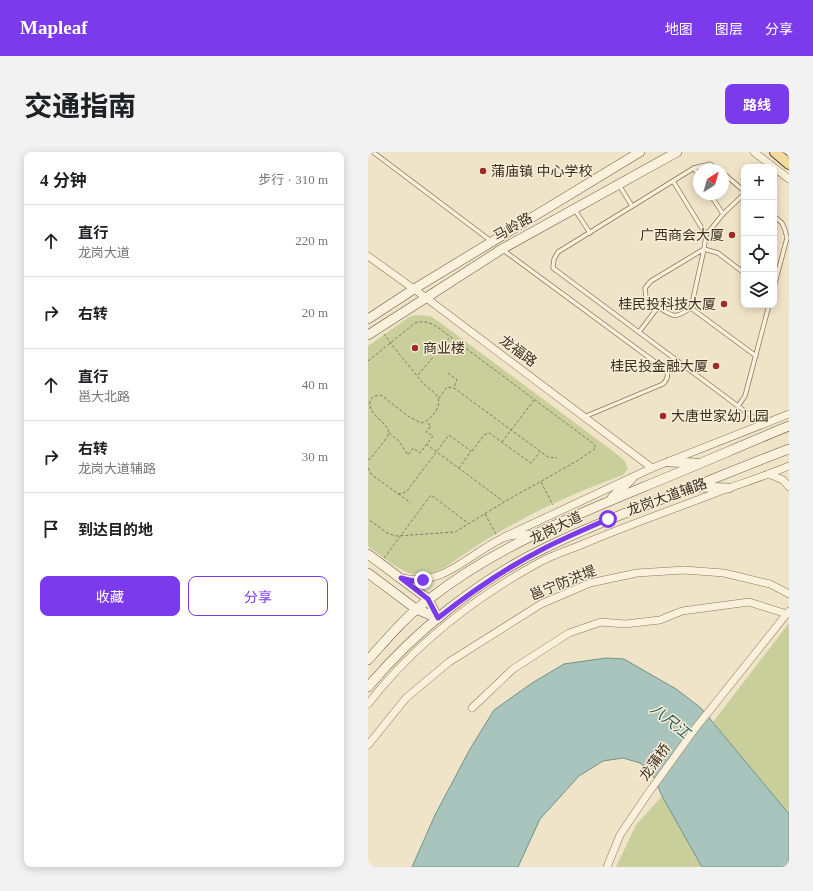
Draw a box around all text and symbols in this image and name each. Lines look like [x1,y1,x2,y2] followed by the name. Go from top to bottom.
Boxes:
[20,17,88,38] text: Mapleaf
[665,22,693,37] text: 地图
[715,22,743,37] text: 图层
[765,22,793,37] text: 分享
[725,84,789,124] button: 路线
[24,91,136,122] text: 交通指南
[491,163,593,179] place label: 蒲庙镇 中心学校
[693,164,729,200] north arrow
[741,164,777,308] map controls
[741,164,777,200] button: +
[478,166,488,176] marker: 蒲庙镇 中心学校
[40,171,87,190] text: 4 分钟
[258,172,328,187] text: 步行 · 310 m
[741,200,777,236] button: −
[491,209,535,244] street label: 马岭路
[78,225,108,241] text: 直行
[640,228,724,243] place label: 广西商会大厦
[40,230,62,252] icon: ahead
[727,230,737,240] marker: 广西商会大厦
[295,233,328,248] text: 220 m
[741,236,777,272] button: locate
[78,245,130,260] text: 龙岗大道
[741,272,777,308] button: layers
[618,297,716,312] place label: 桂民投科技大厦
[719,299,729,309] marker: 桂民投科技大厦
[40,302,62,324] icon: right
[302,305,328,320] text: 20 m
[78,306,108,322] text: 右转
[497,332,540,370] street label: 龙福路
[423,341,465,356] place label: 商业楼
[410,343,420,353] marker: 商业楼
[610,359,708,374] place label: 桂民投金融大厦
[711,361,721,371] marker: 桂民投金融大厦
[78,369,108,385] text: 直行
[40,374,62,396] icon: ahead
[302,377,328,392] text: 40 m
[78,389,130,404] text: 邕大北路
[671,408,769,424] place label: 大唐世家幼儿园
[658,411,668,421] marker: 大唐世家幼儿园
[78,441,108,457] text: 右转
[40,446,62,468] icon: right
[302,449,328,464] text: 30 m
[78,461,156,476] text: 龙岗大道辅路
[625,475,709,518] street label: 龙岗大道辅路
[527,508,584,547] street label: 龙岗大道
[599,510,617,528] route start
[40,518,62,540] icon: arrive
[78,522,153,538] text: 到达目的地
[527,562,598,603] street label: 邕宁防洪堤
[414,571,432,589] route end
[40,576,180,616] button: 收藏
[188,576,328,616] button: 分享
[647,701,694,743] water label: 八尺江
[636,740,673,783] street label: 龙蒲桥

